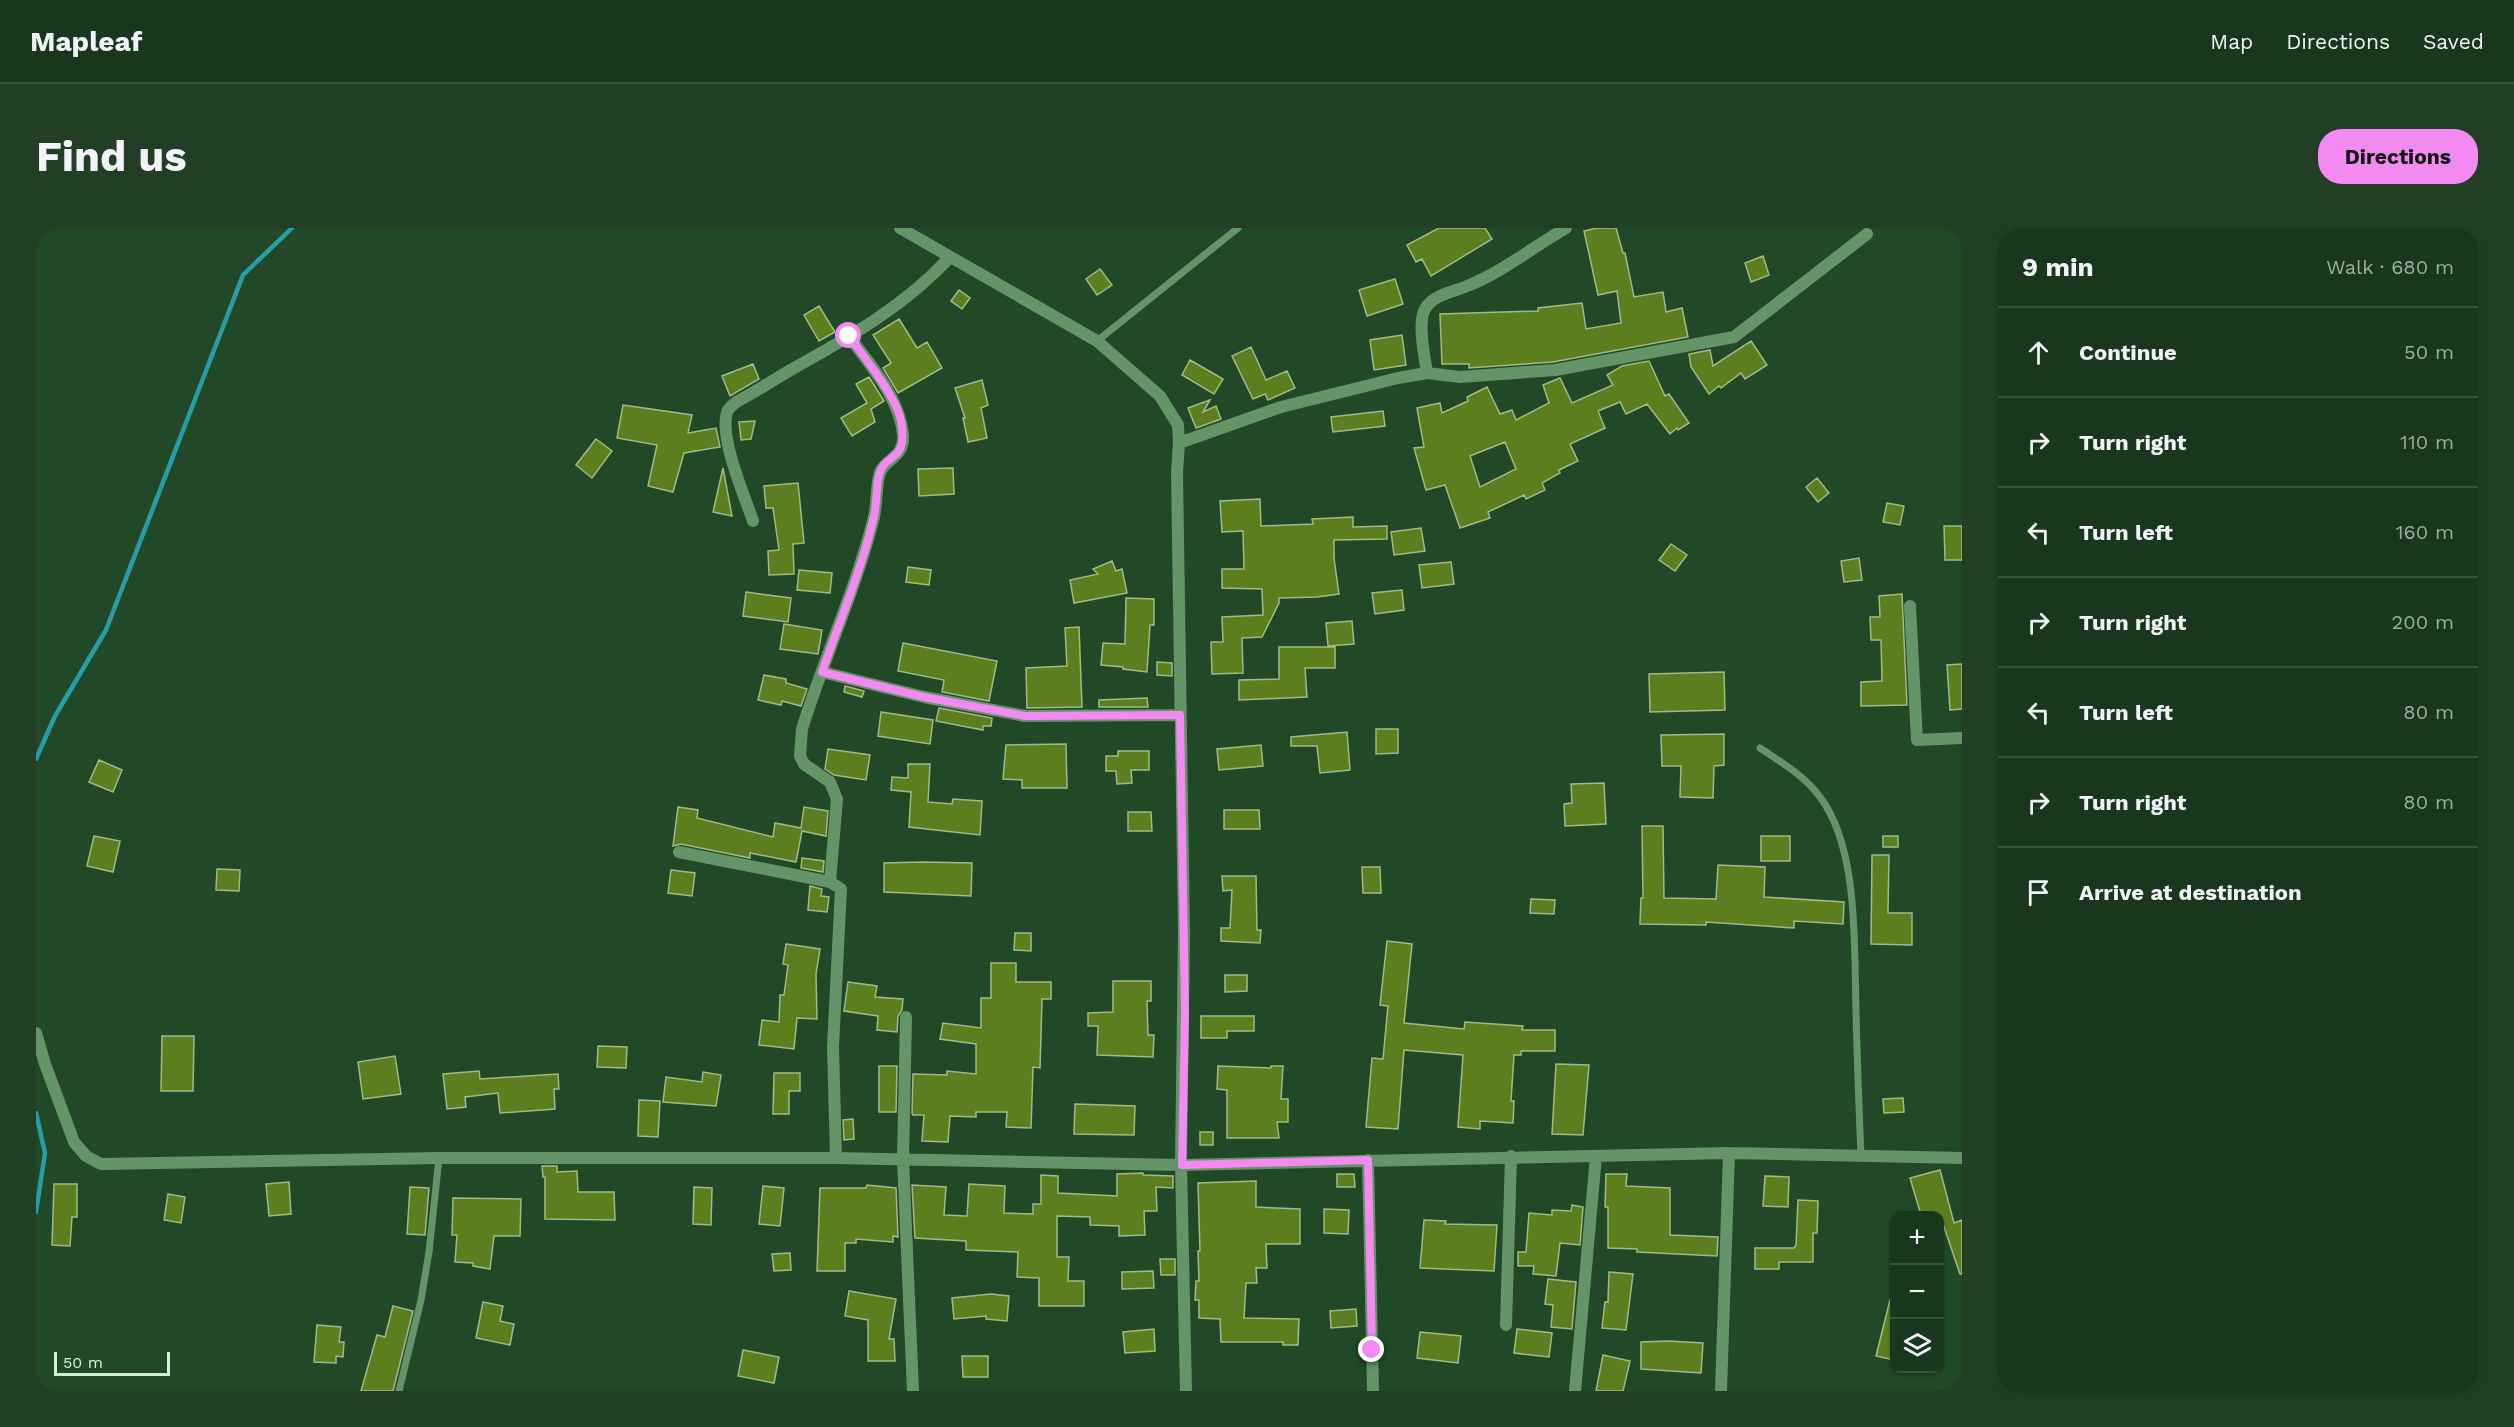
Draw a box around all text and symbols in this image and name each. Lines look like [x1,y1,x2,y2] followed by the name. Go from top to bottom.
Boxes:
[30,25,142,58] text: Mapleaf
[2210,29,2253,54] text: Map
[2286,29,2390,54] text: Directions
[2423,29,2484,54] text: Saved
[2318,129,2478,184] button: Directions
[36,132,187,181] text: Find us
[2022,252,2094,282] text: 9 min
[2326,255,2454,279] text: Walk · 680 m
[835,322,861,348] route start
[2022,336,2055,369] icon: ahead
[2079,340,2177,365] text: Continue
[2404,340,2454,364] text: 50 m
[2022,426,2055,459] icon: right
[2079,430,2186,455] text: Turn right
[2400,430,2454,454] text: 110 m
[2022,516,2055,549] icon: left
[2079,520,2173,545] text: Turn left
[2396,520,2454,544] text: 160 m
[2022,606,2055,639] icon: right
[2079,610,2186,635] text: Turn right
[2392,610,2454,634] text: 200 m
[2022,696,2055,729] icon: left
[2079,700,2173,725] text: Turn left
[2403,700,2454,724] text: 80 m
[2022,786,2055,819] icon: right
[2079,790,2186,815] text: Turn right
[2403,790,2454,814] text: 80 m
[2022,876,2055,909] icon: arrive
[2079,880,2302,905] text: Arrive at destination
[1890,1211,1944,1373] map controls
[1890,1211,1944,1265] button: +
[1890,1265,1944,1319] button: −
[1890,1319,1944,1373] button: layers
[1358,1336,1384,1362] route end
[54,1349,170,1376] scale bar
[63,1353,103,1372] text: 50 m

